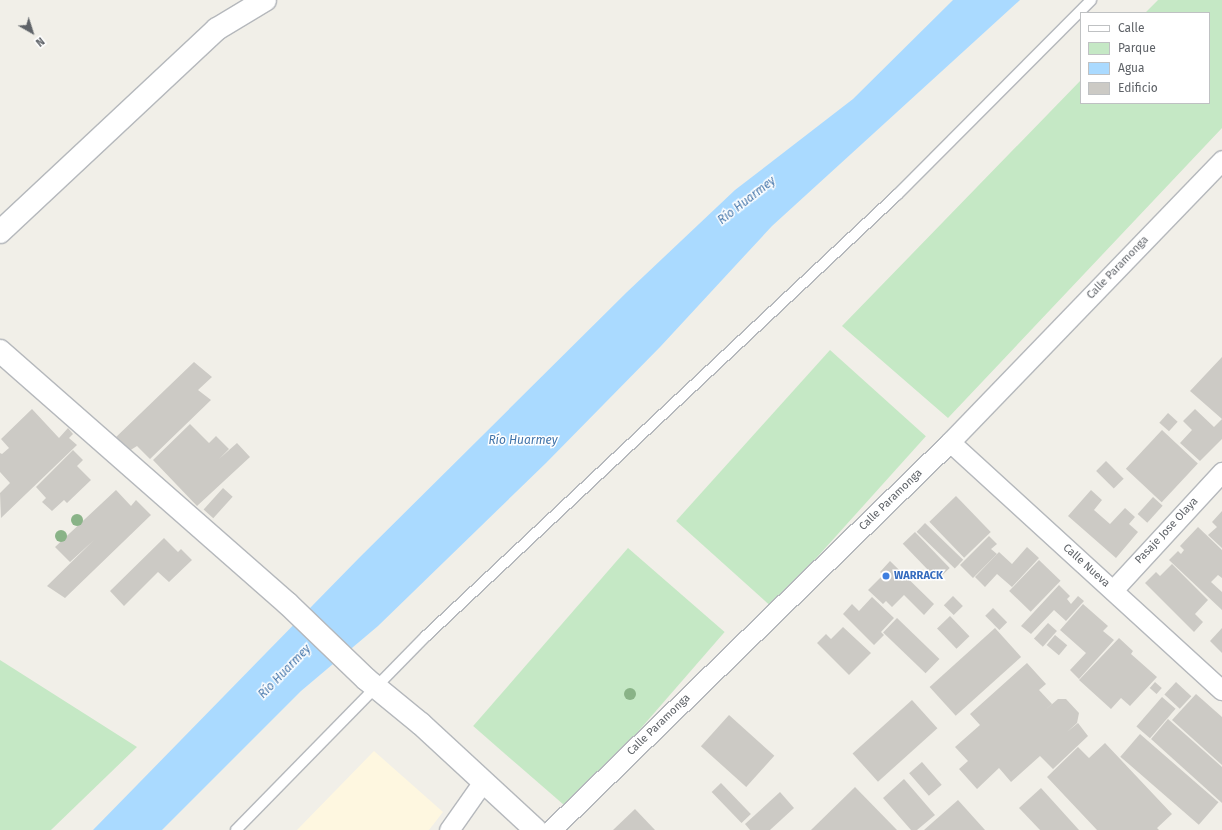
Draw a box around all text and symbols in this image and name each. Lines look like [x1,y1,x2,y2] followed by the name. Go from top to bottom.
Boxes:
[12,12,52,52] north arrow
[1080,12,1210,104] legend
[1118,21,1145,35] text: Calle
[33,34,47,49] text: N
[1118,41,1156,55] text: Parque
[1118,61,1145,75] text: Agua
[1118,81,1158,95] text: Edificio
[715,174,779,228] water label: Río Huarmey
[1085,234,1151,302] street label: Calle Paramonga
[488,434,558,448] water label: Río Huarmey
[857,467,925,533] street label: Calle Paramonga
[1133,495,1201,567] street label: Pasaje Jose Olaya
[1060,542,1112,590] street label: Calle Nueva
[894,569,943,583] place label: WARRACK
[881,571,891,581] marker: WARRACK
[256,642,314,702] water label: Río Huarmey
[625,692,693,758] street label: Calle Paramonga

